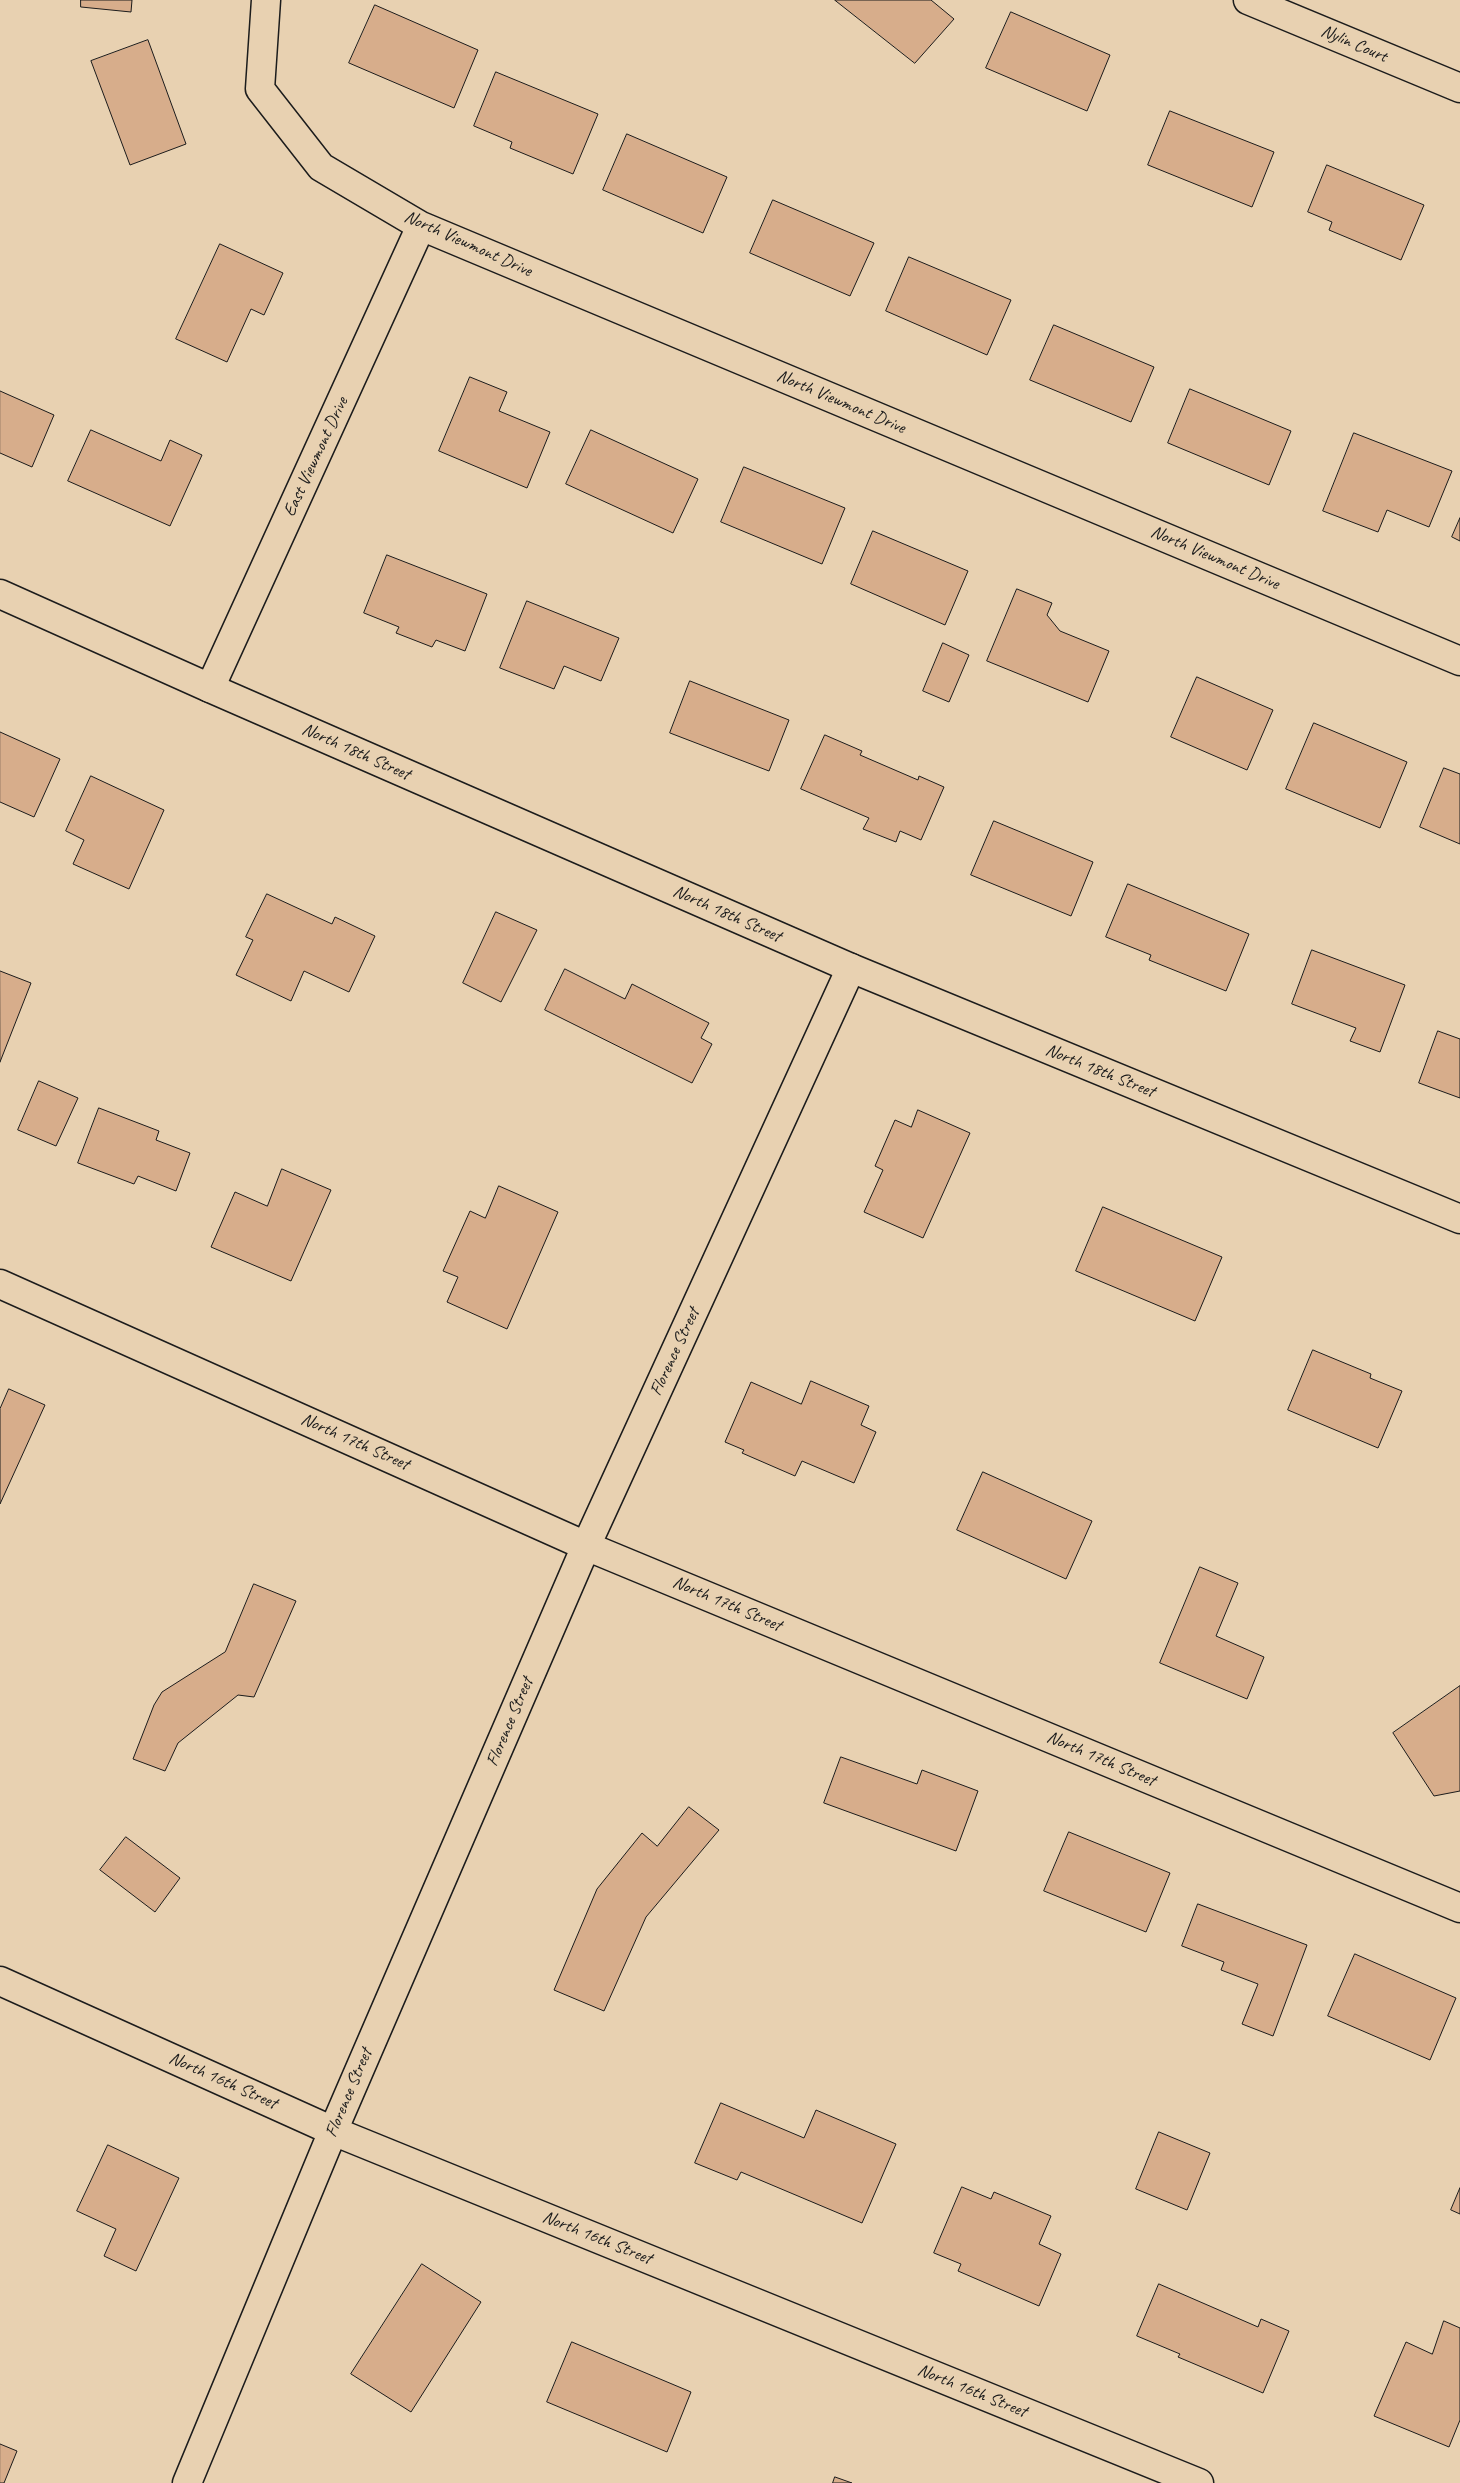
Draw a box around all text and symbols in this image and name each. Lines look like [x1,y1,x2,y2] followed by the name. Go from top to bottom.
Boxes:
[1318,20,1390,68] street label: Nylin Court
[401,206,535,282] street label: North Viewmont Drive
[773,365,909,439] street label: North Viewmont Drive
[279,394,353,520] street label: East Viewmont Drive
[1147,521,1283,595] street label: North Viewmont Drive
[299,719,413,785] street label: North 18th Street
[670,881,784,947] street label: North 18th Street
[1042,1039,1158,1103] street label: North 18th Street
[645,1305,705,1399] street label: Florence Street
[298,1409,412,1475] street label: North 17th Street
[669,1571,785,1637] street label: North 17th Street
[482,1674,538,1770] street label: Florence Street
[1043,1726,1159,1792] street label: North 17th Street
[321,2045,377,2141] street label: Florence Street
[166,2048,280,2114] street label: North 16th Street
[539,2206,655,2270] street label: North 16th Street
[914,2359,1030,2423] street label: North 16th Street

